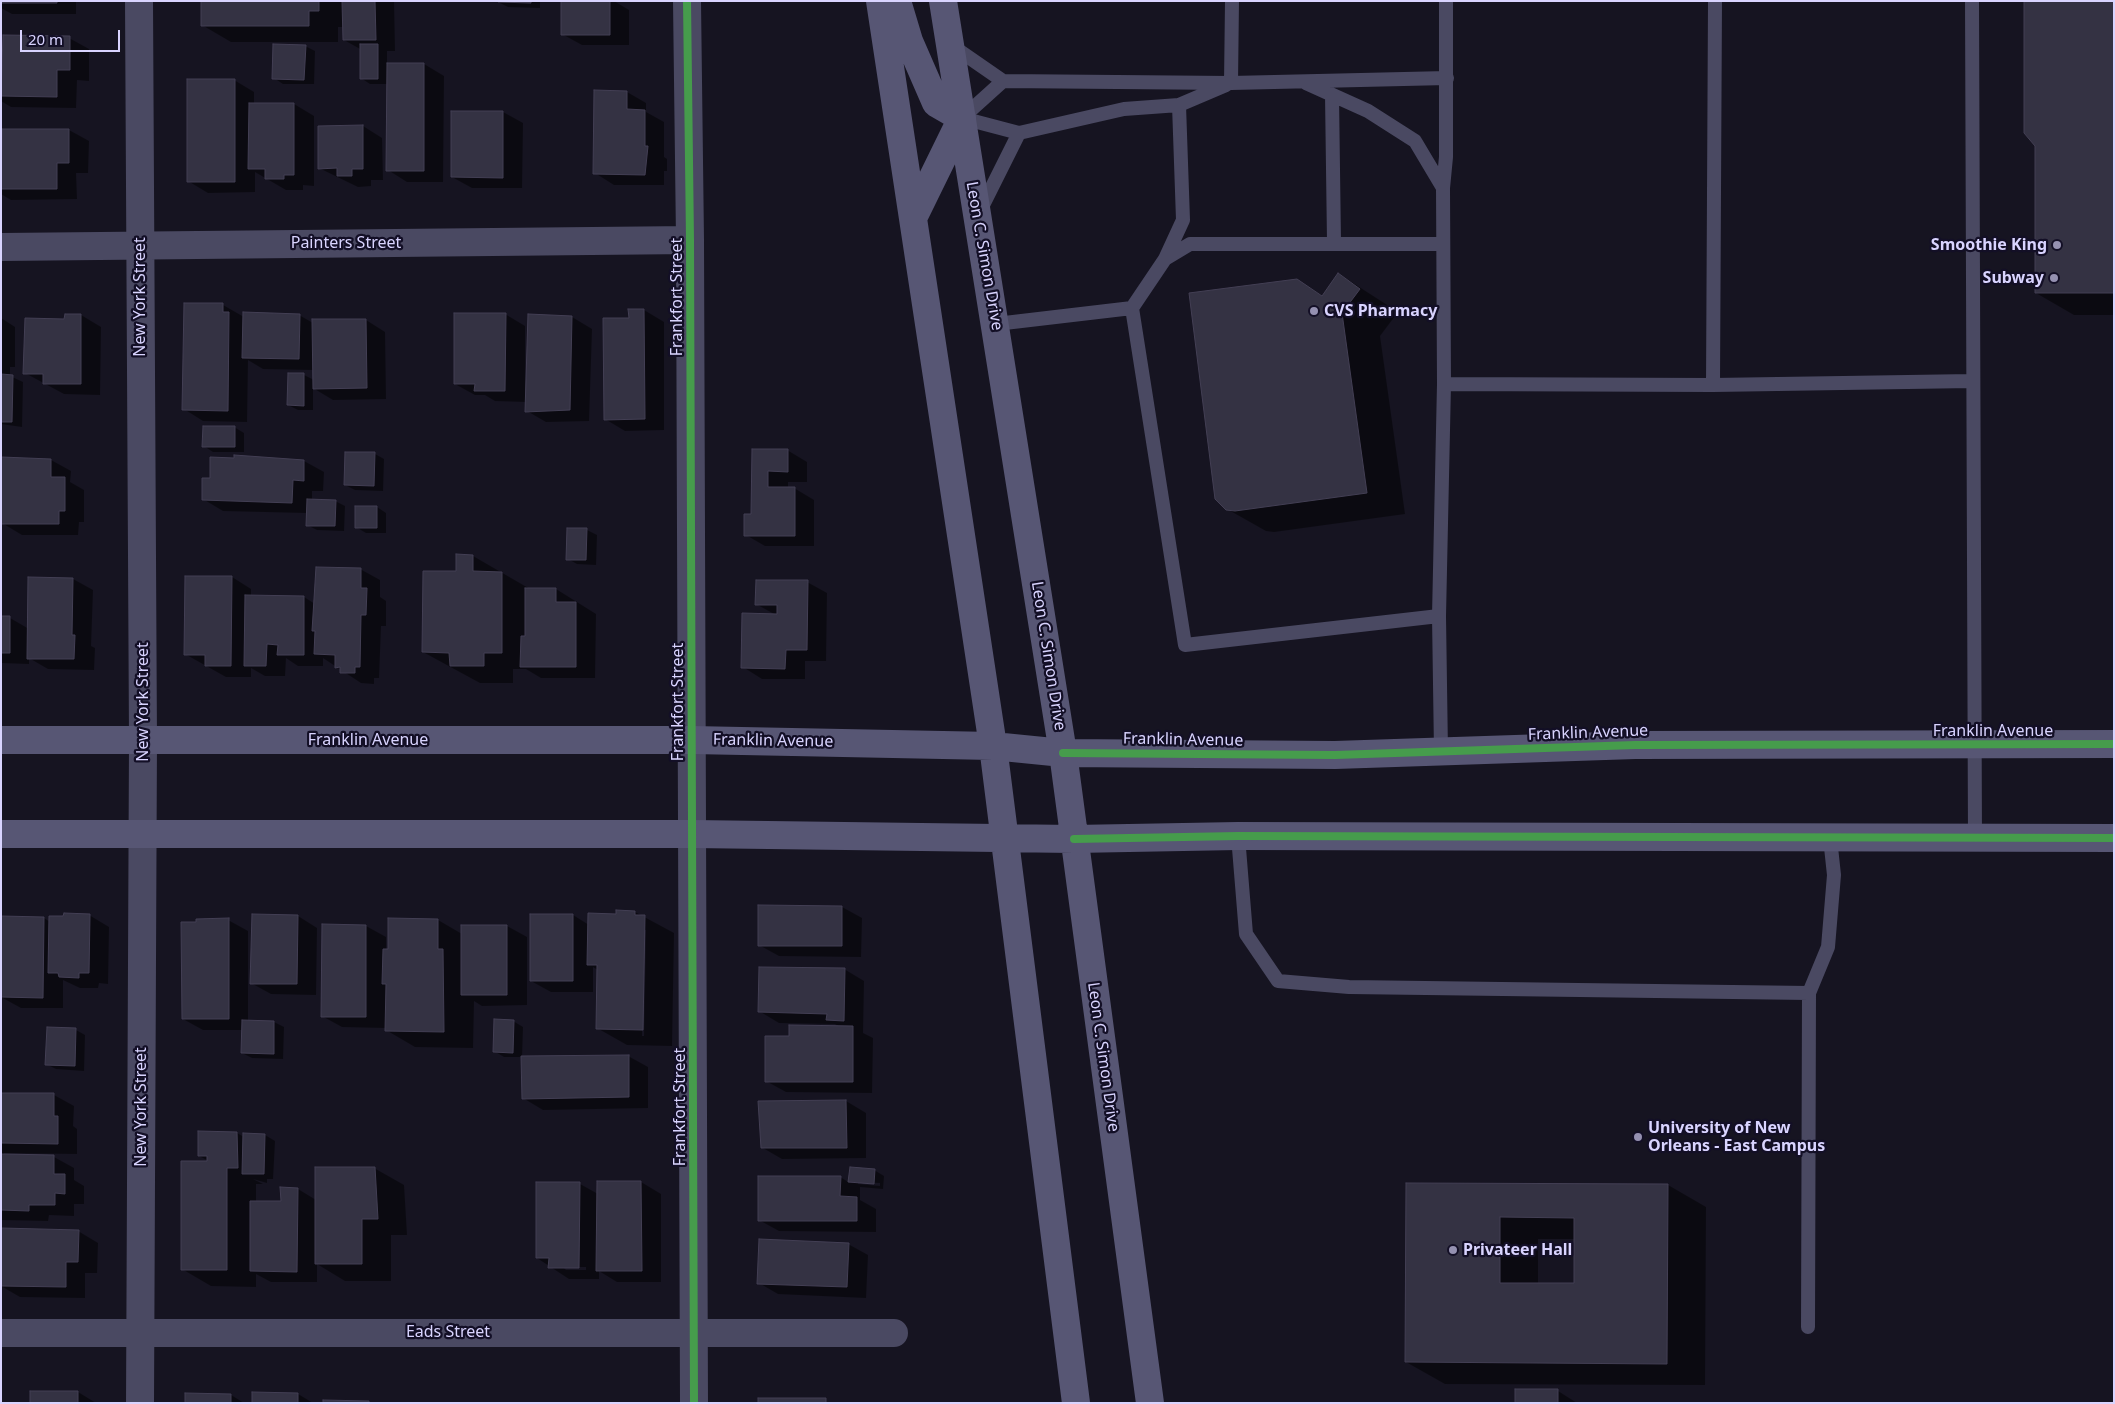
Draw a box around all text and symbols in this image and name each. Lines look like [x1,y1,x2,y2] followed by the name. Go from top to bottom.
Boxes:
[22,20,122,52] scale bar
[28,29,63,49] text: 20 m
[961,180,1007,332] street label: Leon C. Simon Drive
[291,233,401,253] street label: Painters Street
[1931,235,2047,255] place label: Smoothie King
[130,237,150,357] street label: New York Street
[667,238,687,356] street label: Frankfort Street
[2051,239,2063,251] marker: Smoothie King
[1983,268,2044,288] place label: Subway
[2048,272,2060,284] marker: Subway
[1324,301,1437,321] place label: CVS Pharmacy
[1308,305,1320,317] marker: CVS Pharmacy
[1027,580,1069,732] street label: Leon C. Simon Drive
[133,642,153,762] street label: New York Street
[668,643,688,761] street label: Frankfort Street
[1527,721,1649,745] street label: Franklin Avenue
[1933,721,2053,741] street label: Franklin Avenue
[1123,729,1243,751] street label: Franklin Avenue
[308,730,428,750] street label: Franklin Avenue
[713,730,833,752] street label: Franklin Avenue
[1083,981,1123,1133] street label: Leon C. Simon Drive
[131,1047,151,1167] street label: New York Street
[670,1048,690,1166] street label: Frankfort Street
[1648,1118,1825,1156] place label: University of New Orleans - East Campus
[1632,1131,1644,1143] marker: University of New Orleans - East Campus
[1463,1240,1572,1260] place label: Privateer Hall
[1447,1244,1459,1256] marker: Privateer Hall
[406,1322,490,1342] street label: Eads Street

